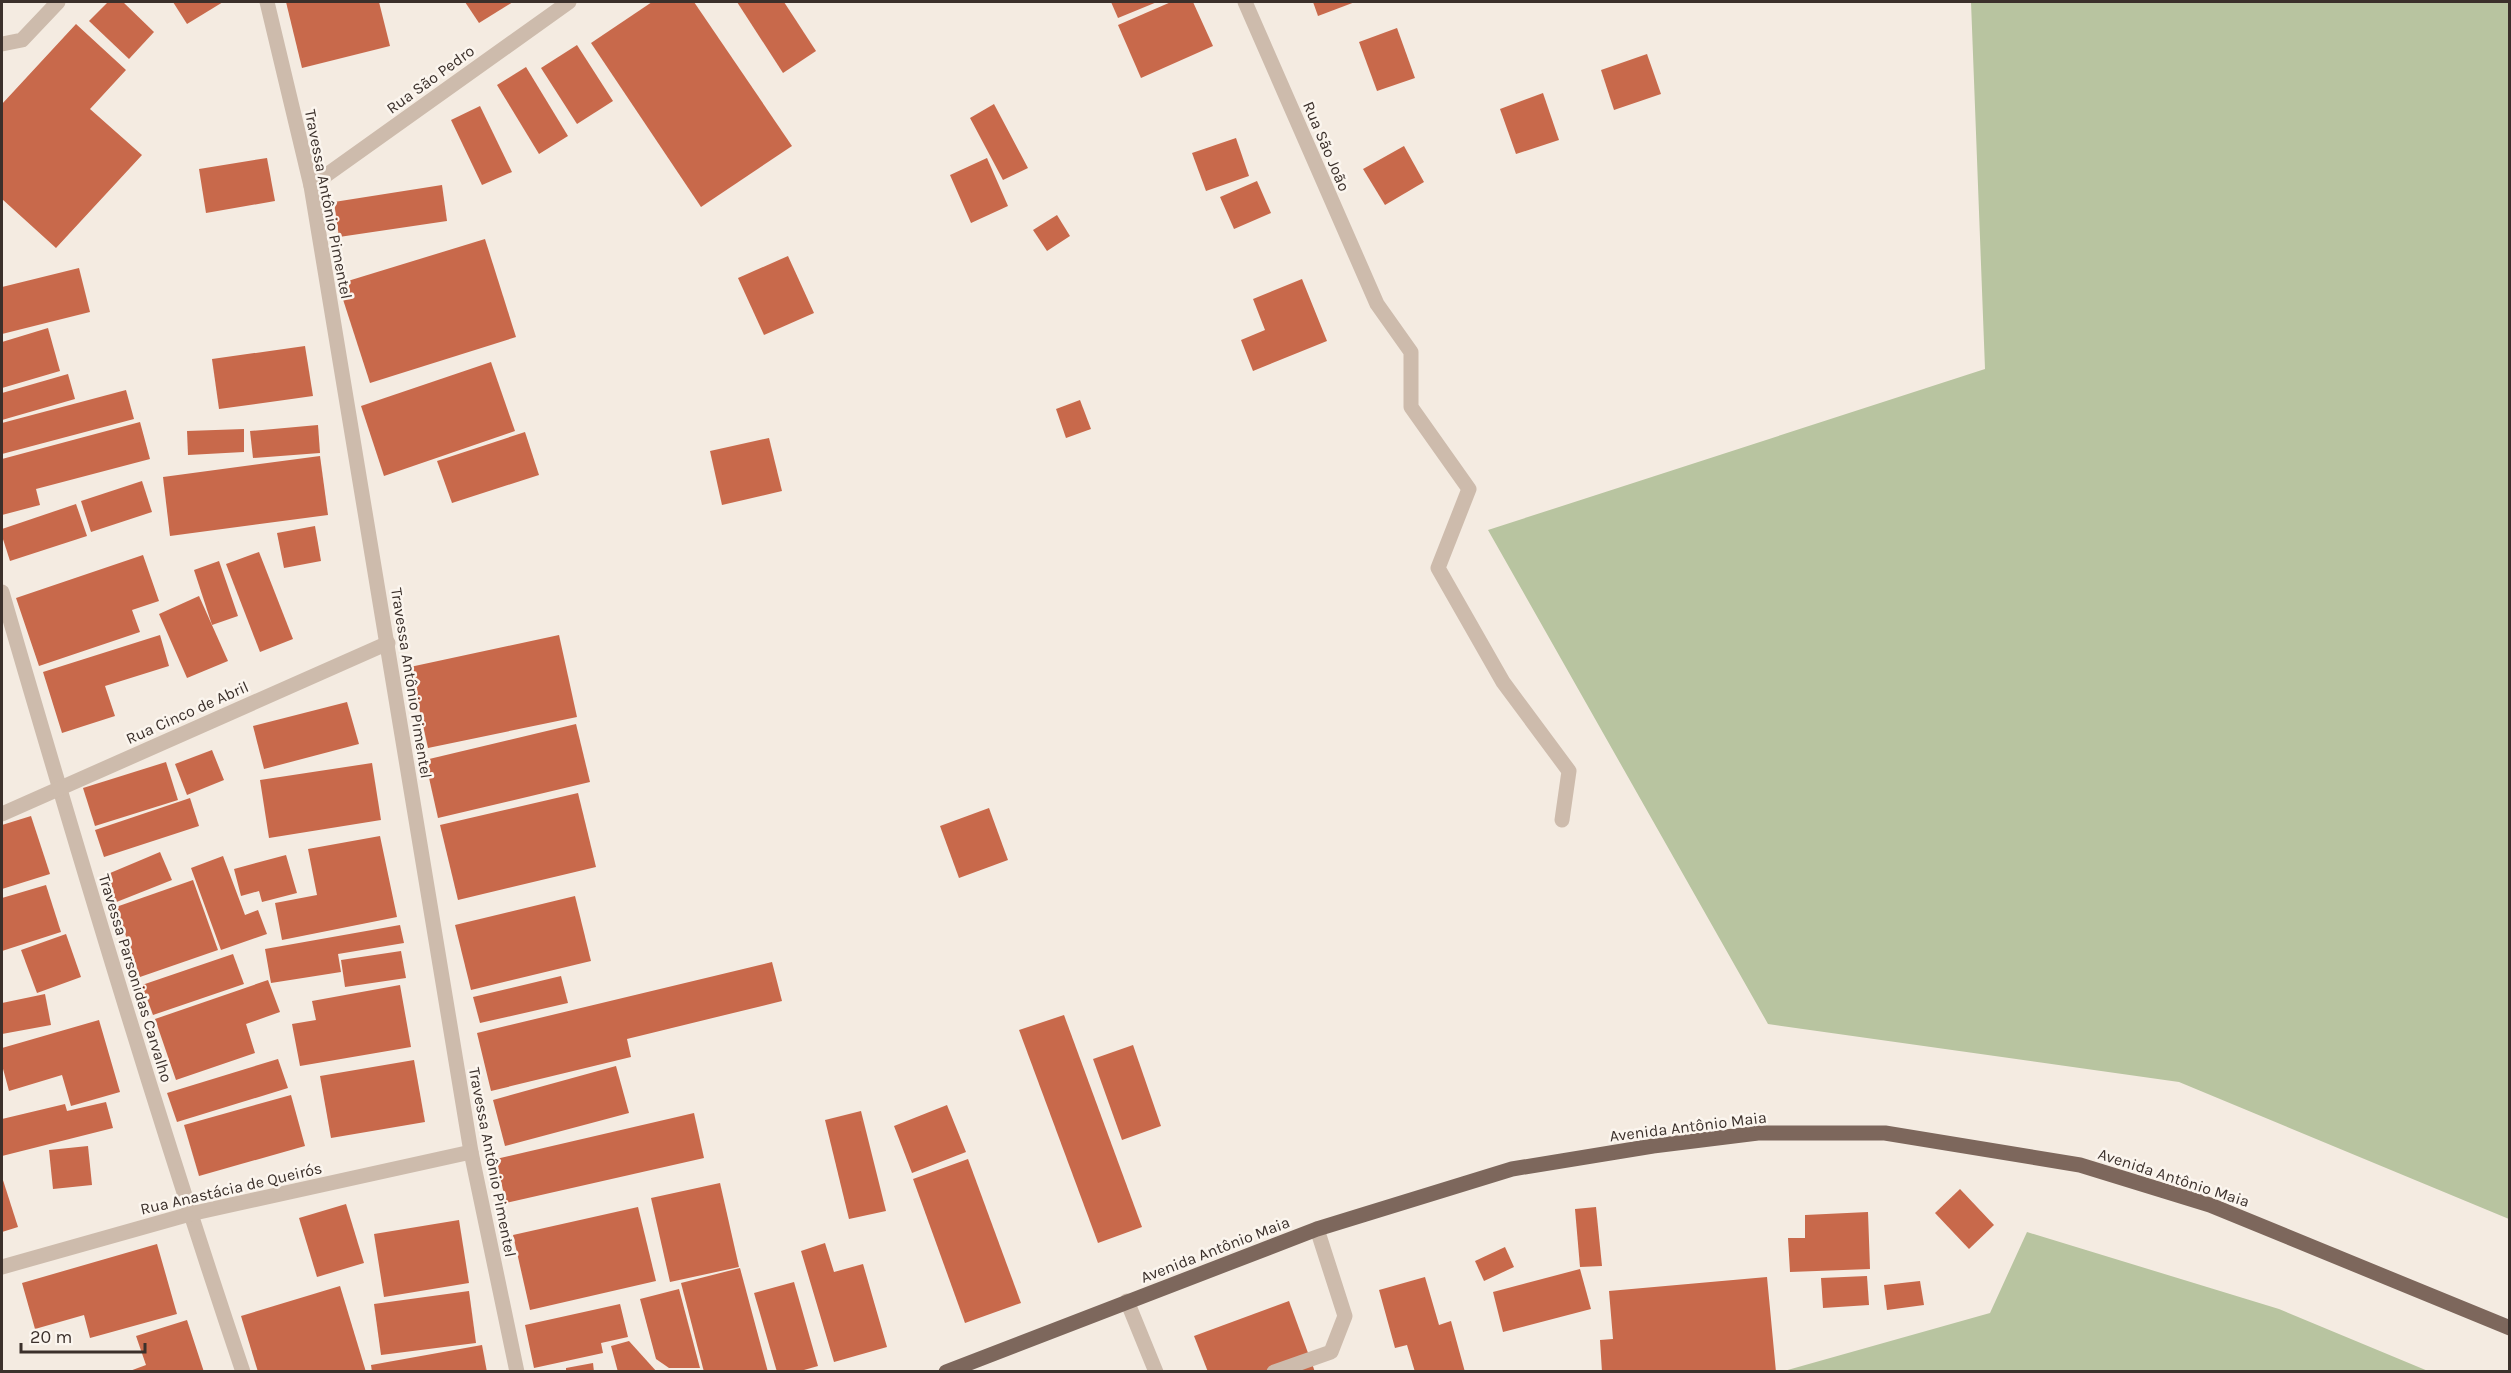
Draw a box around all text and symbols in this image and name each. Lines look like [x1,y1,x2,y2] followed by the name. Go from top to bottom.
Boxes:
[383,41,478,118] street label: Rua São Pedro
[1299,98,1354,194] street label: Rua São João
[301,108,356,301] street label: Travessa Antônio Pimentel
[387,586,436,780] street label: Travessa Antônio Pimentel
[123,677,252,748] street label: Rua Cinco de Abril
[95,872,176,1085] street label: Travessa Parsonidas Carvalho
[465,1066,520,1259] street label: Travessa Antônio Pimentel
[1608,1107,1768,1146] street label: Avenida Antônio Maia
[2096,1144,2252,1211] street label: Avenida Antônio Maia
[138,1158,324,1219] street label: Rua Anastácia de Queirós
[1138,1212,1292,1287] street label: Avenida Antônio Maia
[21,1316,146,1354] scale bar
[30,1326,72,1348] text: 20 m

